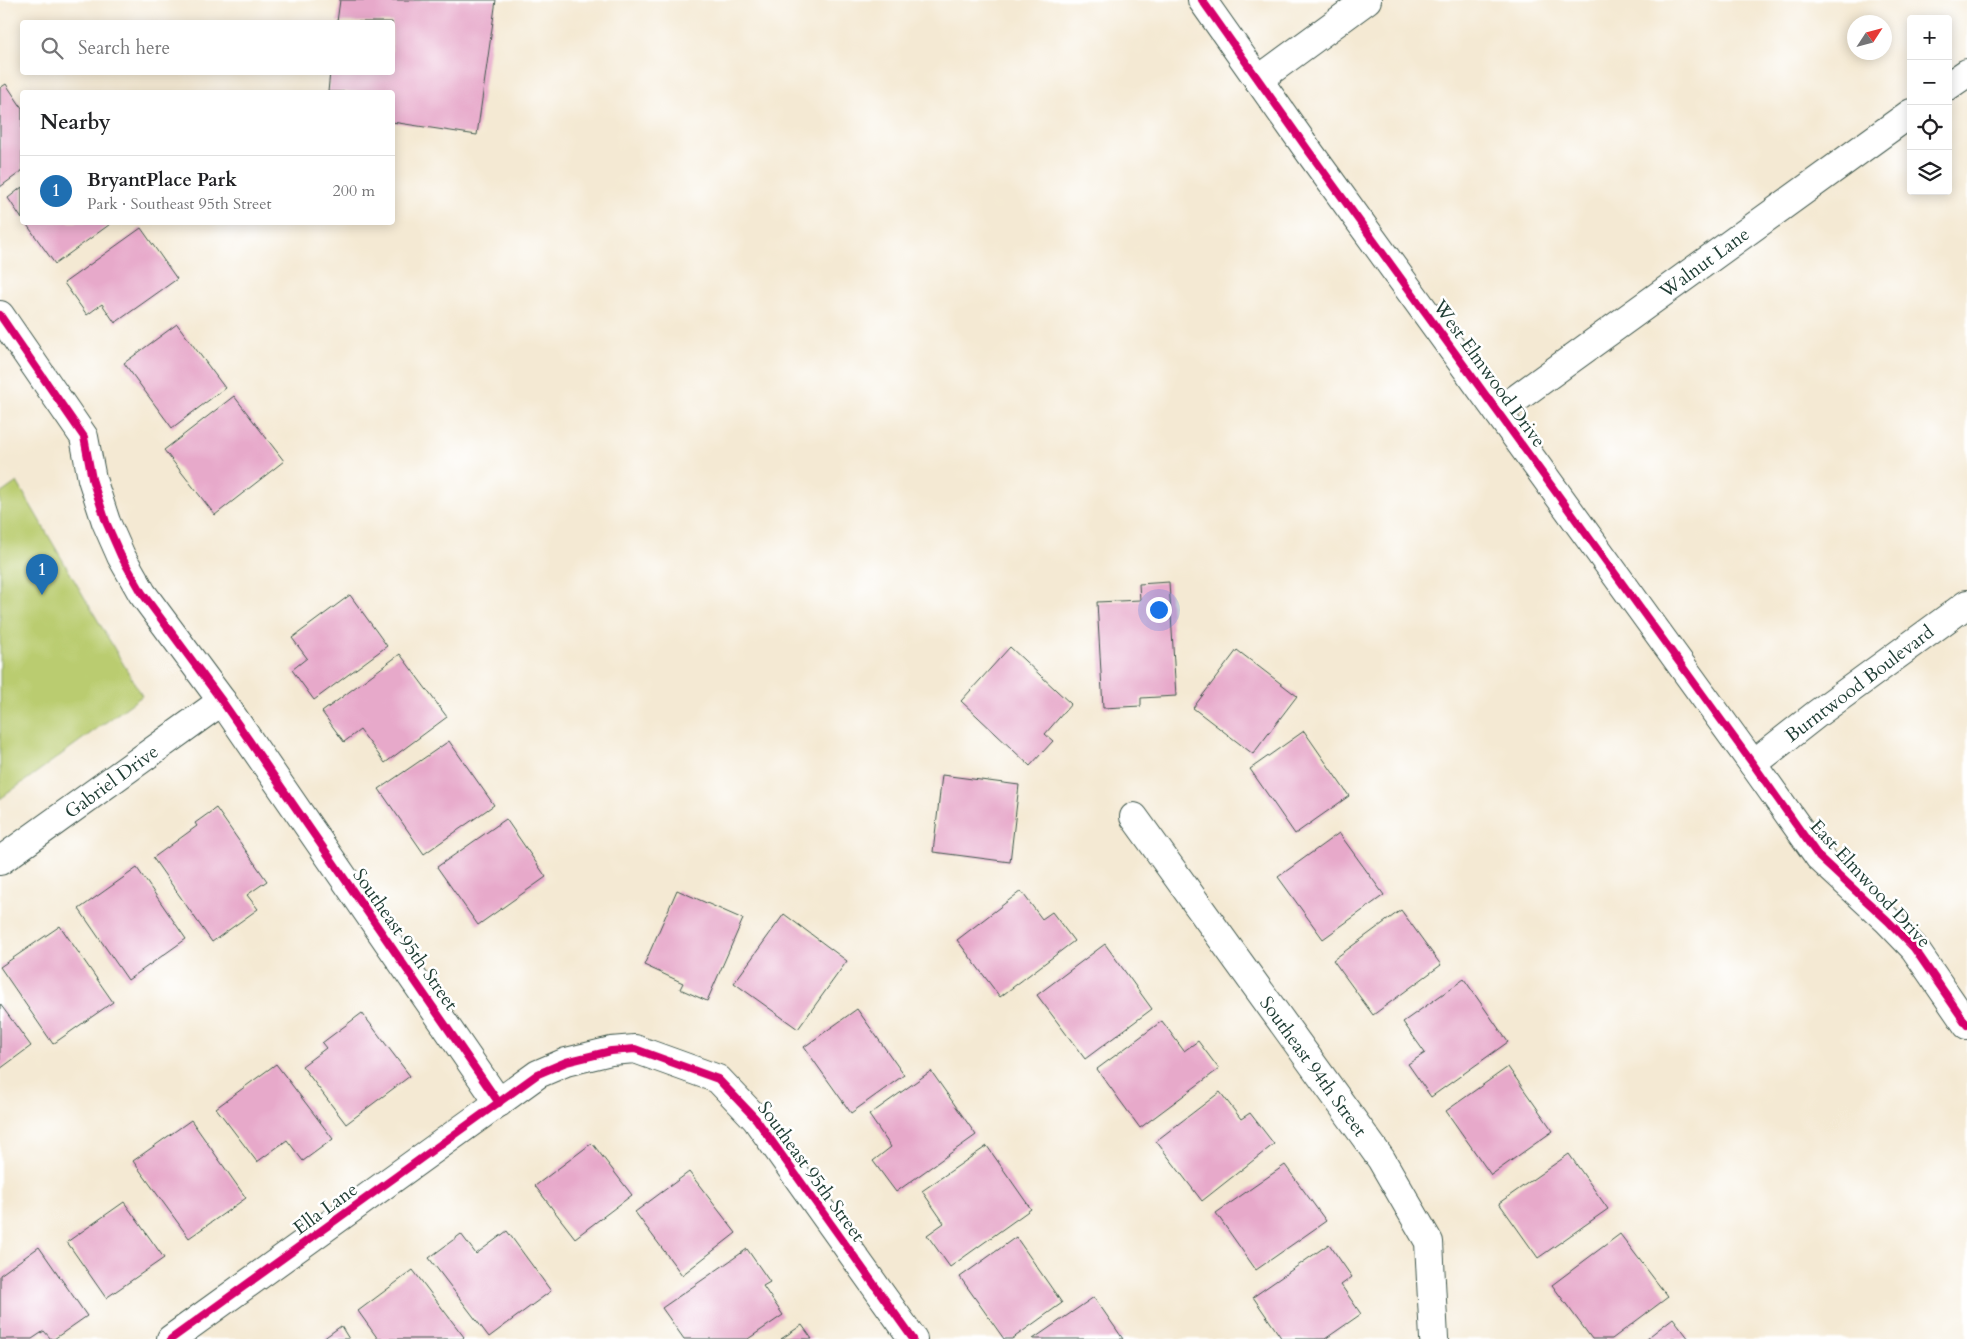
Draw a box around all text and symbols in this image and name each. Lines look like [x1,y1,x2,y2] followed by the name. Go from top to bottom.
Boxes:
[1847,15,1892,60] north arrow
[1907,15,1952,195] map controls
[1907,15,1952,60] button: +
[20,20,395,75] search box
[38,34,66,62] icon: search
[78,35,170,61] text: Search here
[1907,60,1952,105] button: −
[1907,105,1952,150] button: locate
[40,108,111,137] text: Nearby
[1907,150,1952,195] button: layers
[87,167,237,193] text: BryantPlace Park
[52,180,60,202] text: 1
[333,180,375,202] text: 200 m
[87,193,272,215] text: Park · Southeast 95th Street
[1653,221,1755,305] street label: Walnut Lane
[1426,294,1552,453] street label: West Elmwood Drive
[26,554,58,595] pin: 1
[1146,597,1172,623] your location
[1780,619,1939,748] street label: Burntwood Boulevard
[59,739,164,825] street label: Gabriel Drive
[1804,814,1937,954] street label: East Elmwood Drive
[346,863,464,1016] street label: Southeast 95th Street
[1253,991,1373,1142] street label: Southeast 94th Street
[751,1096,871,1247] street label: Southeast 95th Street
[288,1177,363,1241] street label: Ella Lane

